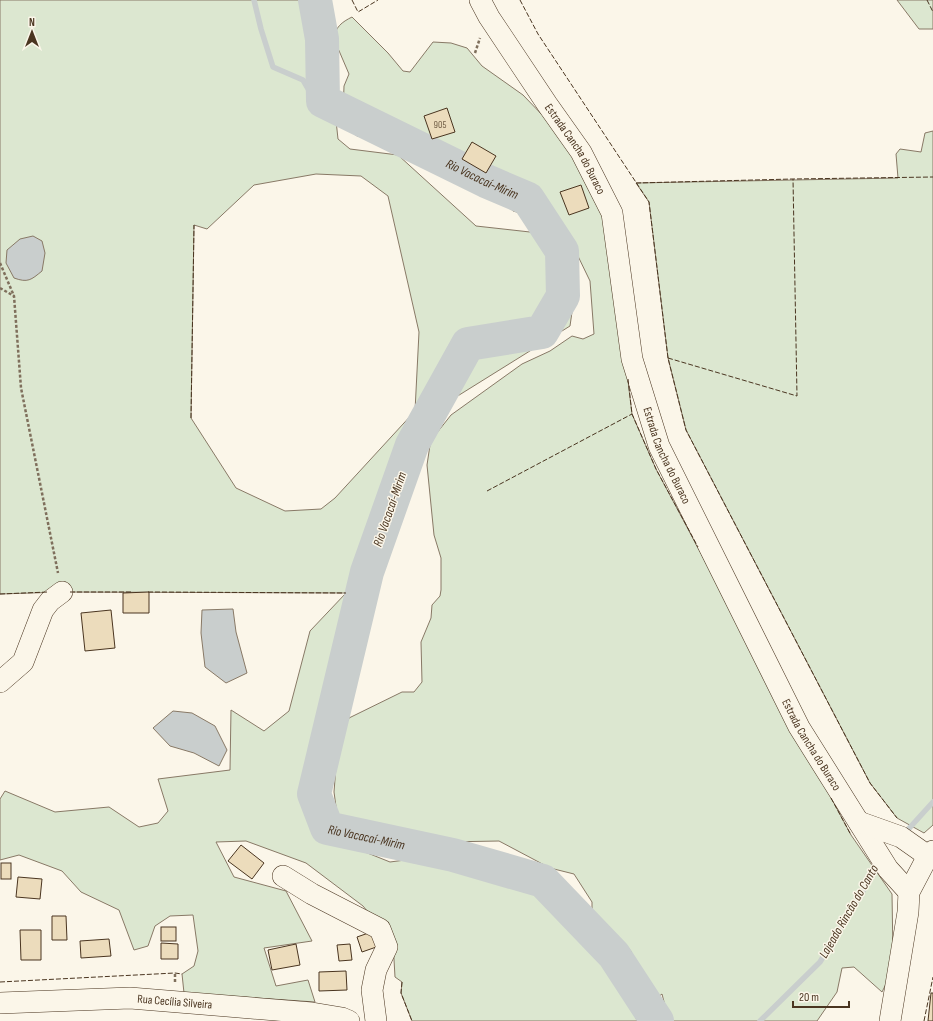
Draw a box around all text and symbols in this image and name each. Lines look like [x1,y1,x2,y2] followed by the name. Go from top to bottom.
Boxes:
[12,12,52,52] north arrow
[29,16,35,29] text: N
[541,101,608,197] street label: Estrada Cancha do Buraco
[434,119,446,131] house number: 905
[443,156,521,203] water label: Rio Vacacaí-Mirim
[639,405,694,507] street label: Estrada Cancha do Buraco
[370,470,410,549] water label: Rio Vacacaí-Mirim
[778,697,844,794] street label: Estrada Cancha do Buraco
[326,821,406,853] water label: Rio Vacacaí-Mirim
[816,861,882,961] water label: Lajeado Rincão do Canto
[793,983,849,1009] scale bar
[799,990,819,1005] text: 20 m
[137,992,213,1013] street label: Rua Cecília Silveira

